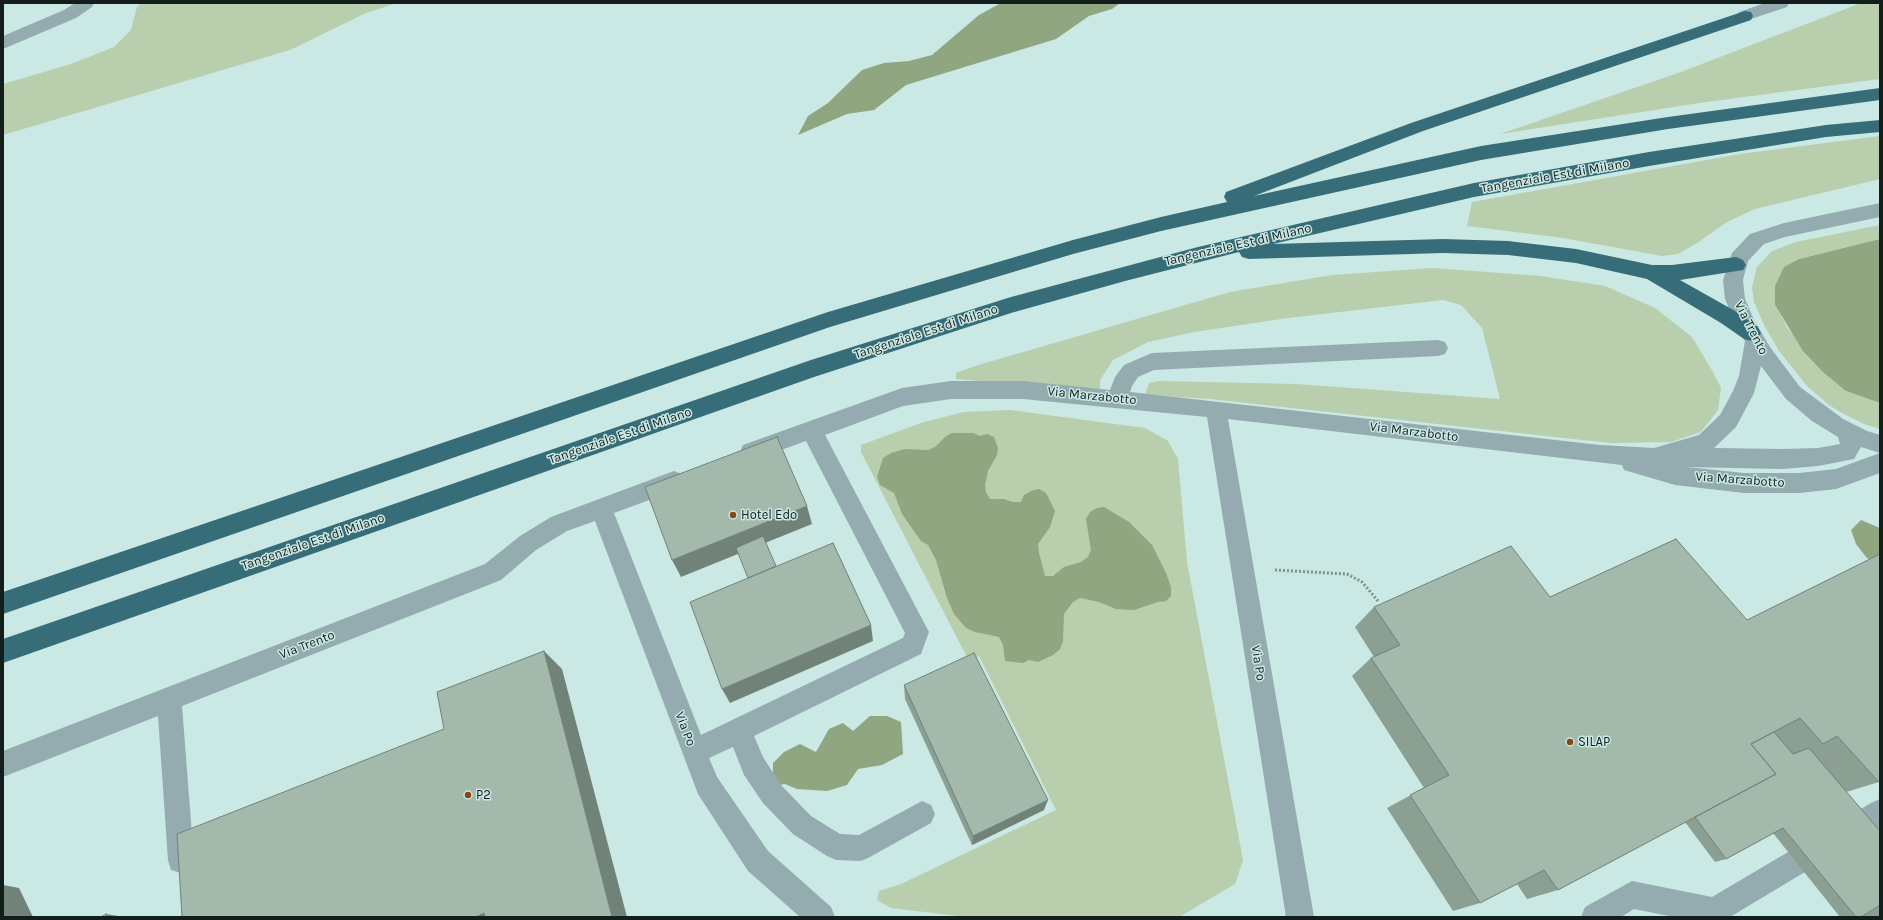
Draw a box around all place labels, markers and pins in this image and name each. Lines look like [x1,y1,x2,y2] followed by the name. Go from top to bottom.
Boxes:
[741,507,797,523] place label: Hotel Edo
[728,510,738,520] marker: Hotel Edo
[1578,734,1610,750] place label: SILAP
[1565,737,1575,747] marker: SILAP
[476,787,491,803] place label: P2
[463,790,473,800] marker: P2

